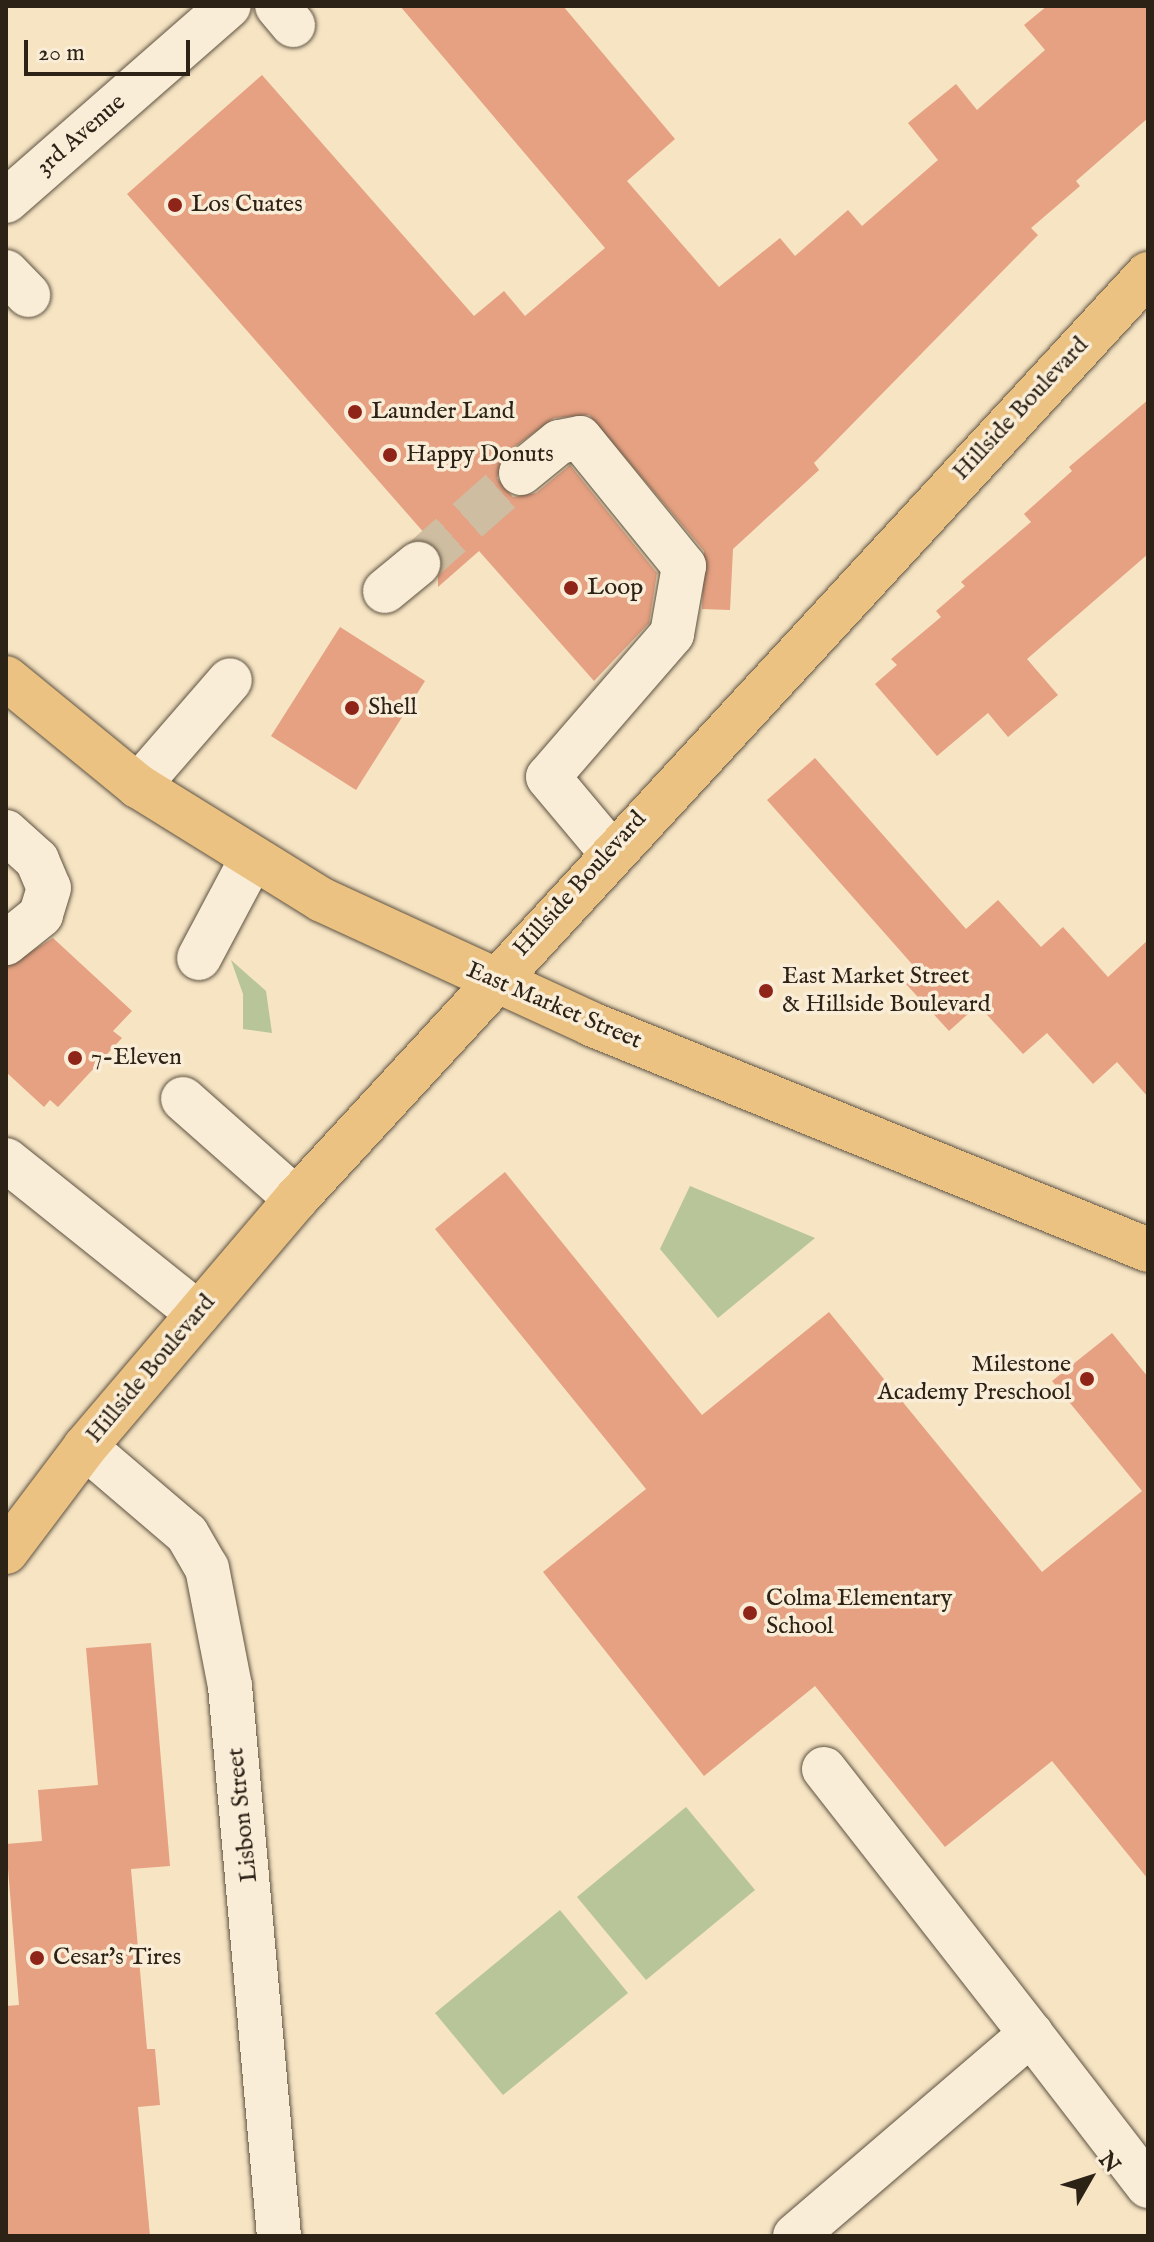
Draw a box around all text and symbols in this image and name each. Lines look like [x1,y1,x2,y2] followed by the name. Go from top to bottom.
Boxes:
[28,24,194,74] scale bar
[38,38,85,69] text: 20 m
[30,88,132,182] street label: 3rd Avenue
[191,191,303,219] place label: Los Cuates
[166,196,184,214] marker: Los Cuates
[947,331,1095,487] street label: Hillside Boulevard
[371,398,515,426] place label: Launder Land
[346,403,364,421] marker: Launder Land
[406,441,554,469] place label: Happy Donuts
[381,446,399,464] marker: Happy Donuts
[587,574,643,602] place label: Loop
[562,579,580,597] marker: Loop
[368,694,417,722] place label: Shell
[343,699,361,717] marker: Shell
[507,806,653,962] street label: Hillside Boulevard
[462,956,646,1056] street label: East Market Street
[782,963,990,1019] place label: East Market Street & Hillside Boulevard
[757,982,775,1000] marker: East Market Street & Hillside Boulevard
[91,1044,182,1072] place label: 7-Eleven
[66,1049,84,1067] marker: 7-Eleven
[80,1289,222,1449] street label: Hillside Boulevard
[877,1351,1071,1407] place label: Milestone Academy Preschool
[1078,1370,1096,1388] marker: Milestone Academy Preschool
[766,1585,952,1641] place label: Colma Elementary School
[741,1604,759,1622] marker: Colma Elementary School
[222,1746,264,1884] street label: Lisbon Street
[53,1944,181,1972] place label: Cesar's Tires
[28,1949,46,1967] marker: Cesar's Tires
[1050,2138,1130,2218] north arrow
[1092,2147,1126,2179] text: N

